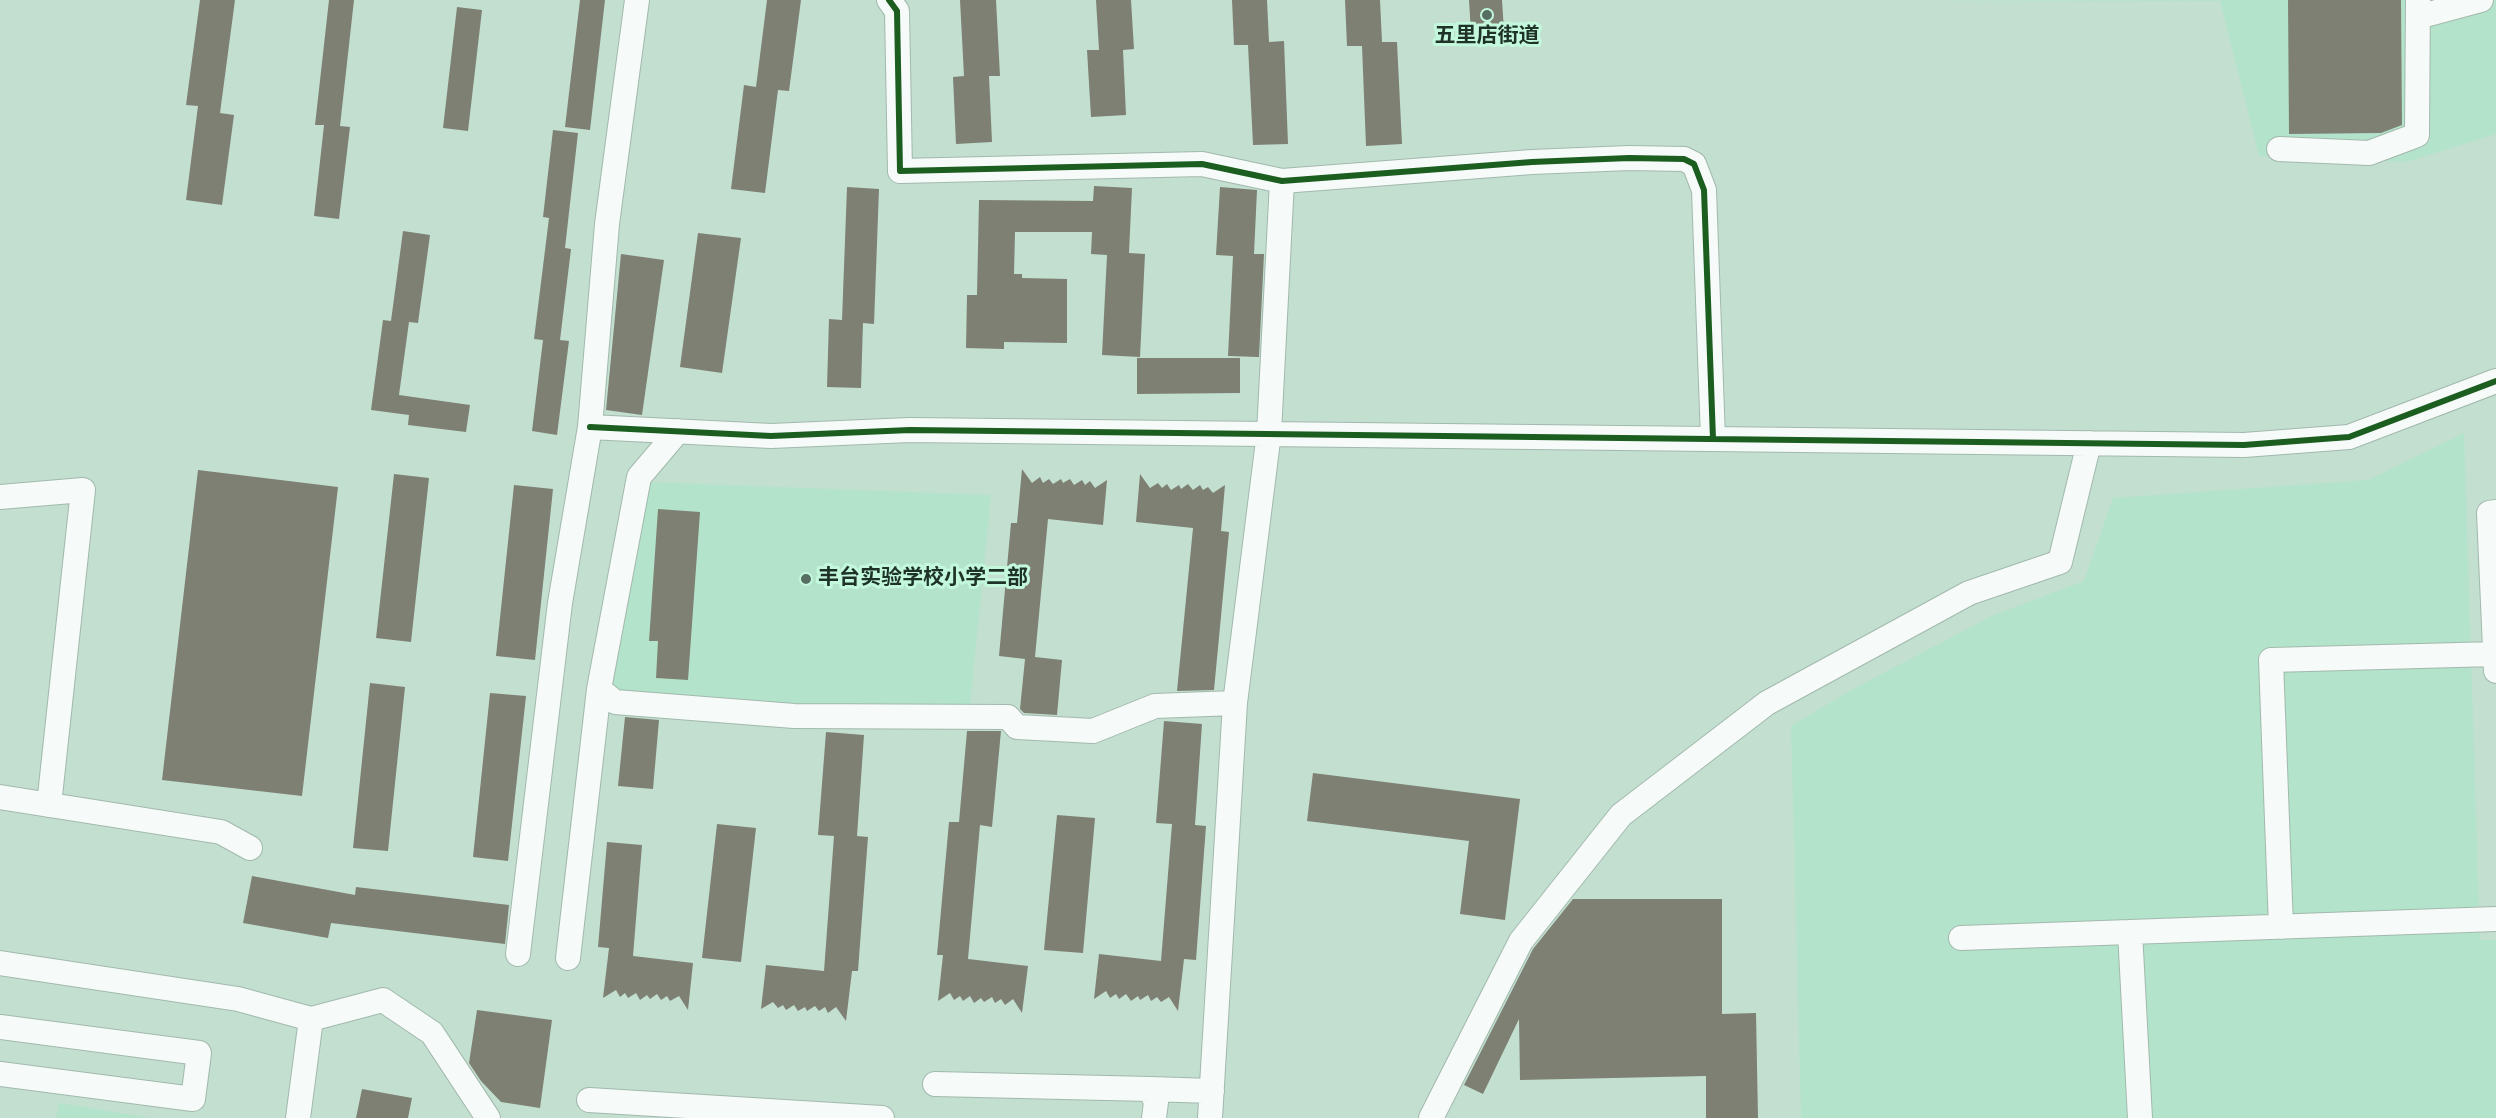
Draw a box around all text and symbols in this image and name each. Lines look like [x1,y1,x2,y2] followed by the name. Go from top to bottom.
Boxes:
[1480,8,1494,22] marker: 五里店街道
[1435,24,1539,50] place label: 五里店街道
[818,566,1028,592] place label: 丰台实验学校小学二部
[799,572,813,586] marker: 丰台实验学校小学二部

